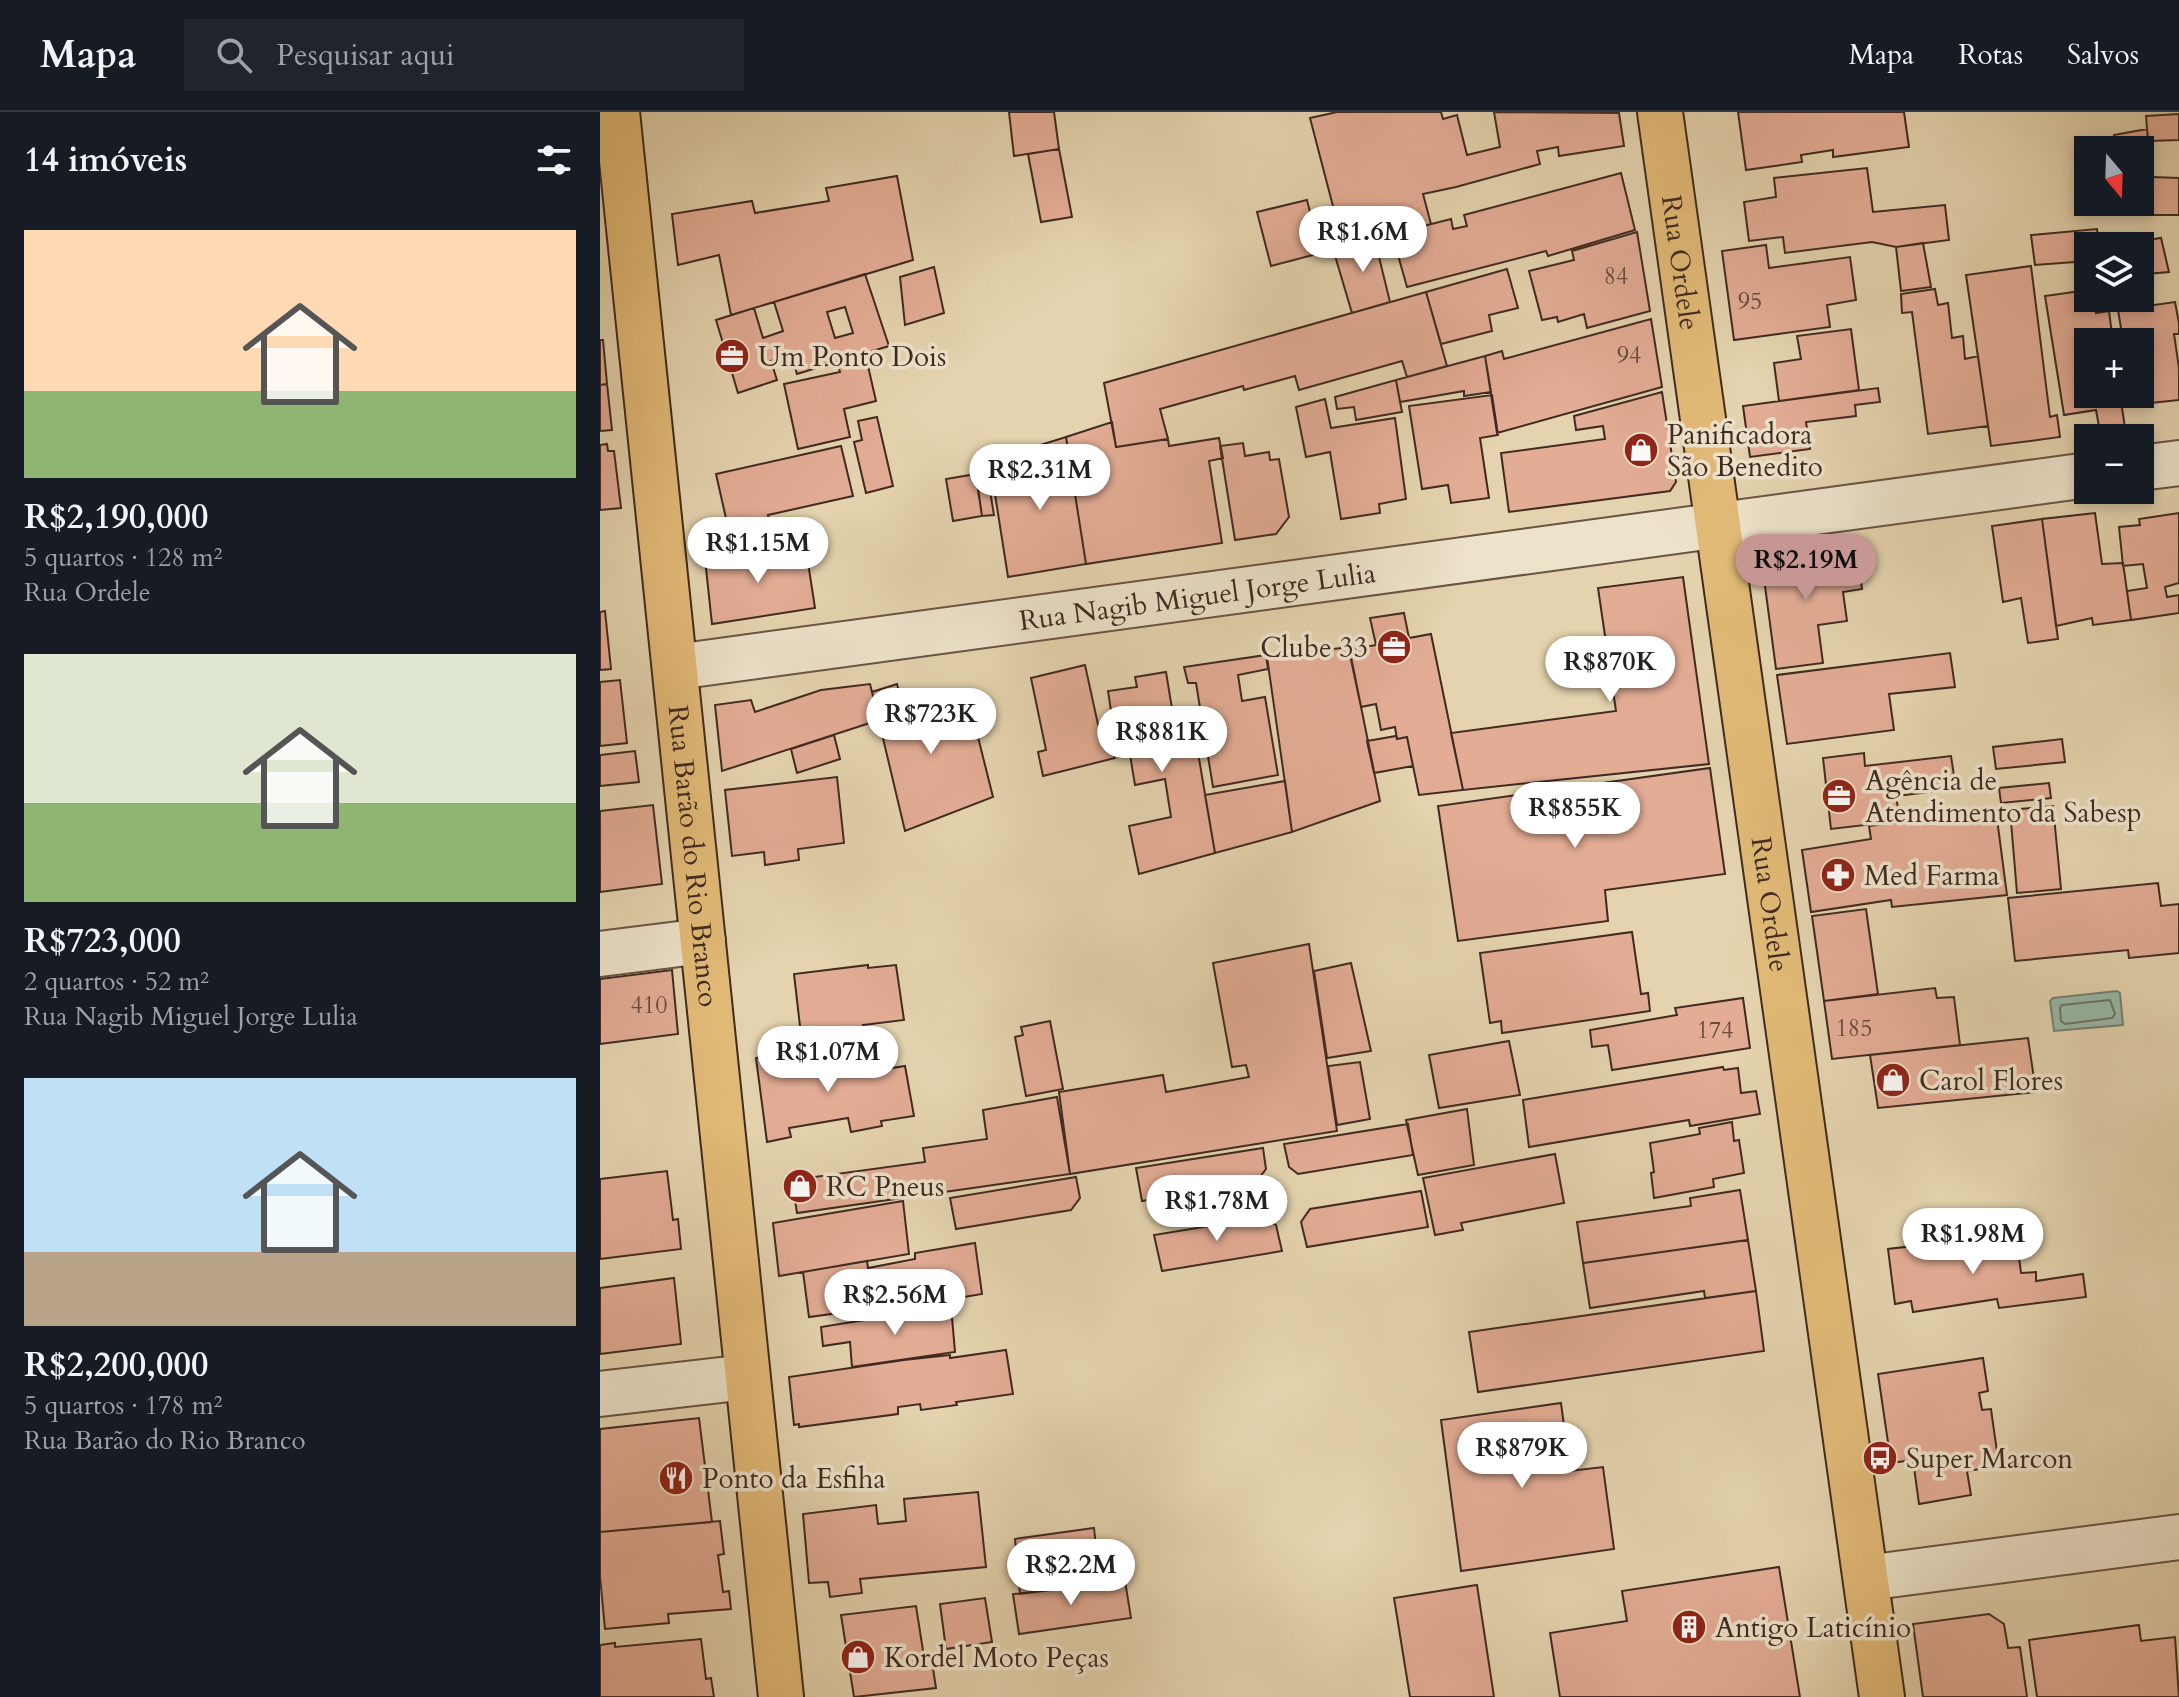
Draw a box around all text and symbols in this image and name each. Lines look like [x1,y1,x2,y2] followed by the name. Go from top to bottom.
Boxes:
[184,19,744,91] search box
[40,29,136,81] text: Mapa
[212,33,256,77] icon: search
[276,35,455,76] text: Pesquisar aqui
[1849,36,1914,74] text: Mapa
[1958,36,2023,74] text: Rotas
[2067,36,2139,74] text: Salvos
[2074,136,2154,216] north arrow
[2074,136,2154,504] map controls
[24,137,187,183] text: 14 imóveis
[532,138,576,182] icon: filters
[1652,193,1708,333] street label: Rua Ordele
[1298,206,1428,274] pin: R$1.6M
[1317,214,1409,249] text: R$1.6M
[2074,232,2154,312] button: layers
[1604,260,1628,293] house number: 84
[228,282,372,426] icon: home
[1738,285,1762,318] house number: 95
[2074,328,2154,408] button: +
[713,337,751,375] office icon: Um Ponto Dois
[758,338,946,376] place label: Um Ponto Dois
[1617,339,1641,372] house number: 94
[1667,416,1823,486] place label: Panificadora São Benedito
[2074,424,2154,504] button: −
[1622,431,1660,469] shop icon: Panificadora São Benedito
[966,444,1114,512] pin: R$2.31M
[987,452,1093,487] text: R$2.31M
[24,494,208,540] text: R$2,190,000
[684,517,832,585] pin: R$1.15M
[705,525,811,560] text: R$1.15M
[1732,534,1880,602] pin: R$2.19M
[24,540,222,575] text: 5 quartos · 128 m²
[1753,542,1859,577] text: R$2.19M
[1017,554,1378,640] street label: Rua Nagib Miguel Jorge Lulia
[24,575,151,610] text: Rua Ordele
[1375,628,1413,666] office icon: Clube 33
[1260,629,1368,667] place label: Clube 33
[1545,636,1675,704] pin: R$870K
[1563,644,1657,679] text: R$870K
[866,688,996,756] pin: R$723K
[884,696,978,731] text: R$723K
[658,703,728,1009] street label: Rua Barão do Rio Branco
[228,706,372,850] icon: home
[1097,706,1227,774] pin: R$881K
[1115,714,1209,749] text: R$881K
[1865,762,2142,832] place label: Agência de Atendimento da Sabesp
[1820,777,1858,815] office icon: Agência de Atendimento da Sabesp
[1510,782,1640,850] pin: R$855K
[1528,790,1622,825] text: R$855K
[1742,834,1798,975] street label: Rua Ordele
[1819,856,1857,894] pharmacy icon: Med Farma
[1864,857,2000,895] place label: Med Farma
[24,918,181,964] text: R$723,000
[24,964,209,999] text: 2 quartos · 52 m²
[631,989,667,1022] house number: 410
[24,999,358,1034] text: Rua Nagib Miguel Jorge Lulia
[1836,1012,1872,1045] house number: 185
[1697,1014,1733,1047] house number: 174
[754,1026,902,1094] pin: R$1.07M
[775,1034,881,1069] text: R$1.07M
[1874,1061,1912,1099] shop icon: Carol Flores
[1919,1062,2063,1100] place label: Carol Flores
[228,1130,372,1274] icon: home
[781,1167,819,1205] shop icon: RC Pneus
[826,1168,944,1206] place label: RC Pneus
[1143,1175,1291,1243] pin: R$1.78M
[1164,1183,1270,1218] text: R$1.78M
[1899,1208,2047,1276] pin: R$1.98M
[1920,1216,2026,1251] text: R$1.98M
[821,1269,969,1337] pin: R$2.56M
[842,1277,948,1312] text: R$2.56M
[24,1342,208,1388] text: R$2,200,000
[24,1388,222,1423] text: 5 quartos · 178 m²
[1457,1422,1587,1490] pin: R$879K
[24,1423,306,1458] text: Rua Barão do Rio Branco
[1475,1430,1569,1465] text: R$879K
[1861,1439,1899,1477] bus stop icon: Super Marcon
[1906,1440,2073,1478] place label: Super Marcon
[657,1459,695,1497] restaurant icon: Ponto da Esfiha
[702,1460,886,1498] place label: Ponto da Esfiha
[1006,1539,1136,1607] pin: R$2.2M
[1025,1547,1117,1582] text: R$2.2M
[1670,1608,1708,1646] building icon: Antigo Laticínio
[1715,1609,1911,1647] place label: Antigo Laticínio
[839,1638,877,1676] shop icon: Kordel Moto Peças
[884,1639,1109,1677] place label: Kordel Moto Peças

